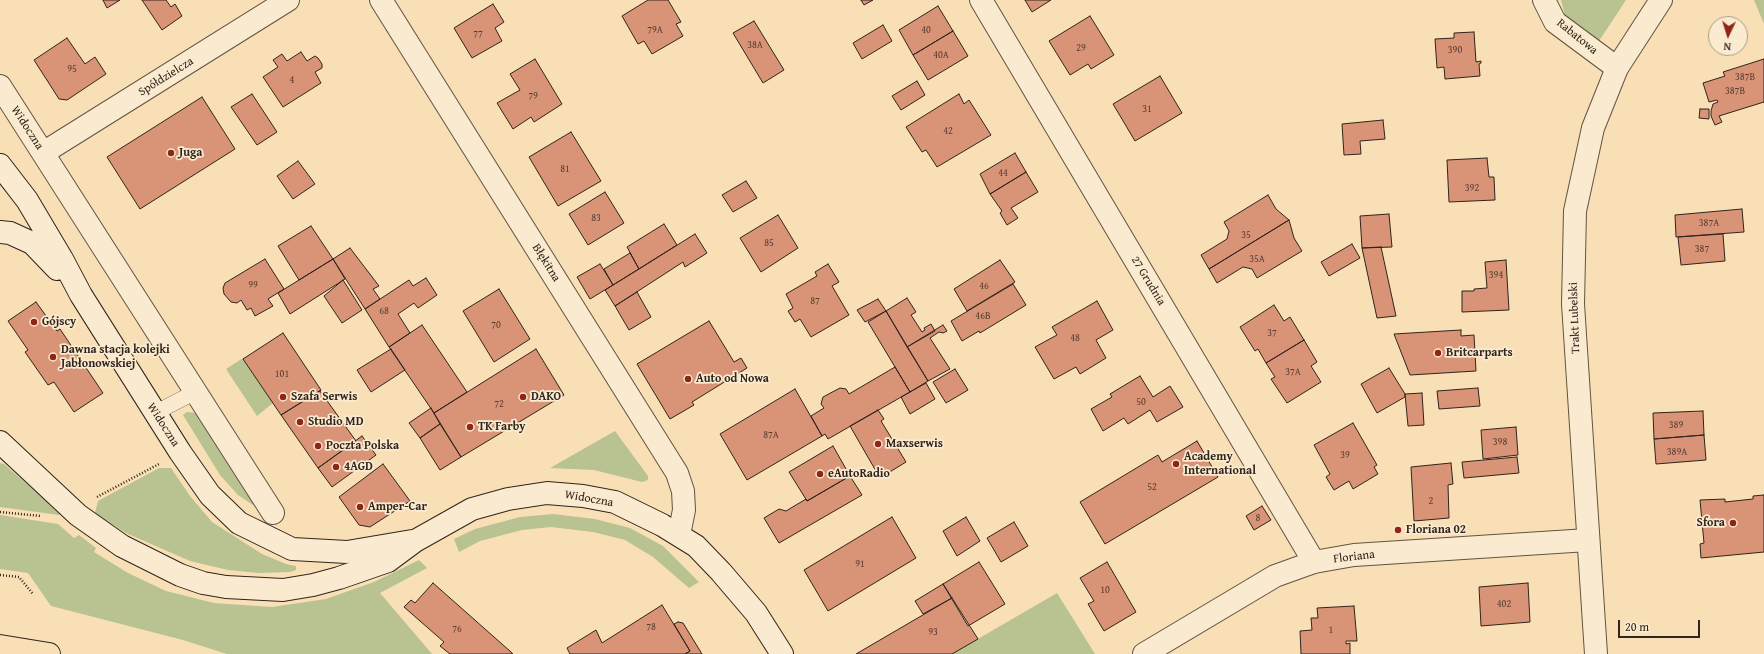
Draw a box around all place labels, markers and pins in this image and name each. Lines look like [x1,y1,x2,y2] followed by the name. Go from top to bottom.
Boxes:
[179,146,202,160] place label: Juga
[166,148,176,158] marker: Juga
[42,315,76,329] place label: Gójscy
[29,317,39,327] marker: Gójscy
[61,343,170,371] place label: Dawna stacja kolejki Jabłonowskiej
[1446,346,1513,360] place label: Britcarparts
[1433,348,1443,358] marker: Britcarparts
[48,352,58,362] marker: Dawna stacja kolejki Jabłonowskiej
[696,372,769,386] place label: Auto od Nowa
[683,374,693,384] marker: Auto od Nowa
[291,390,357,404] place label: Szafa Serwis
[531,390,561,404] place label: DAKO
[278,392,288,402] marker: Szafa Serwis
[518,392,528,402] marker: DAKO
[308,415,363,429] place label: Studio MD
[295,417,305,427] marker: Studio MD
[478,420,525,434] place label: TK Farby
[465,422,475,432] marker: TK Farby
[886,437,943,451] place label: Maxserwis
[326,439,399,453] place label: Poczta Polska
[873,439,883,449] marker: Maxserwis
[313,441,323,451] marker: Poczta Polska
[1184,450,1256,478] place label: Academy International
[1171,459,1181,469] marker: Academy International
[344,460,373,474] place label: 4AGD
[331,462,341,472] marker: 4AGD
[828,467,890,481] place label: eAutoRadio
[815,469,825,479] marker: eAutoRadio
[368,500,427,514] place label: Amper-Car
[355,502,365,512] marker: Amper-Car
[1697,516,1725,530] place label: Sfora
[1728,518,1738,528] marker: Sfora
[1406,523,1466,537] place label: Floriana 02
[1393,525,1403,535] marker: Floriana 02

